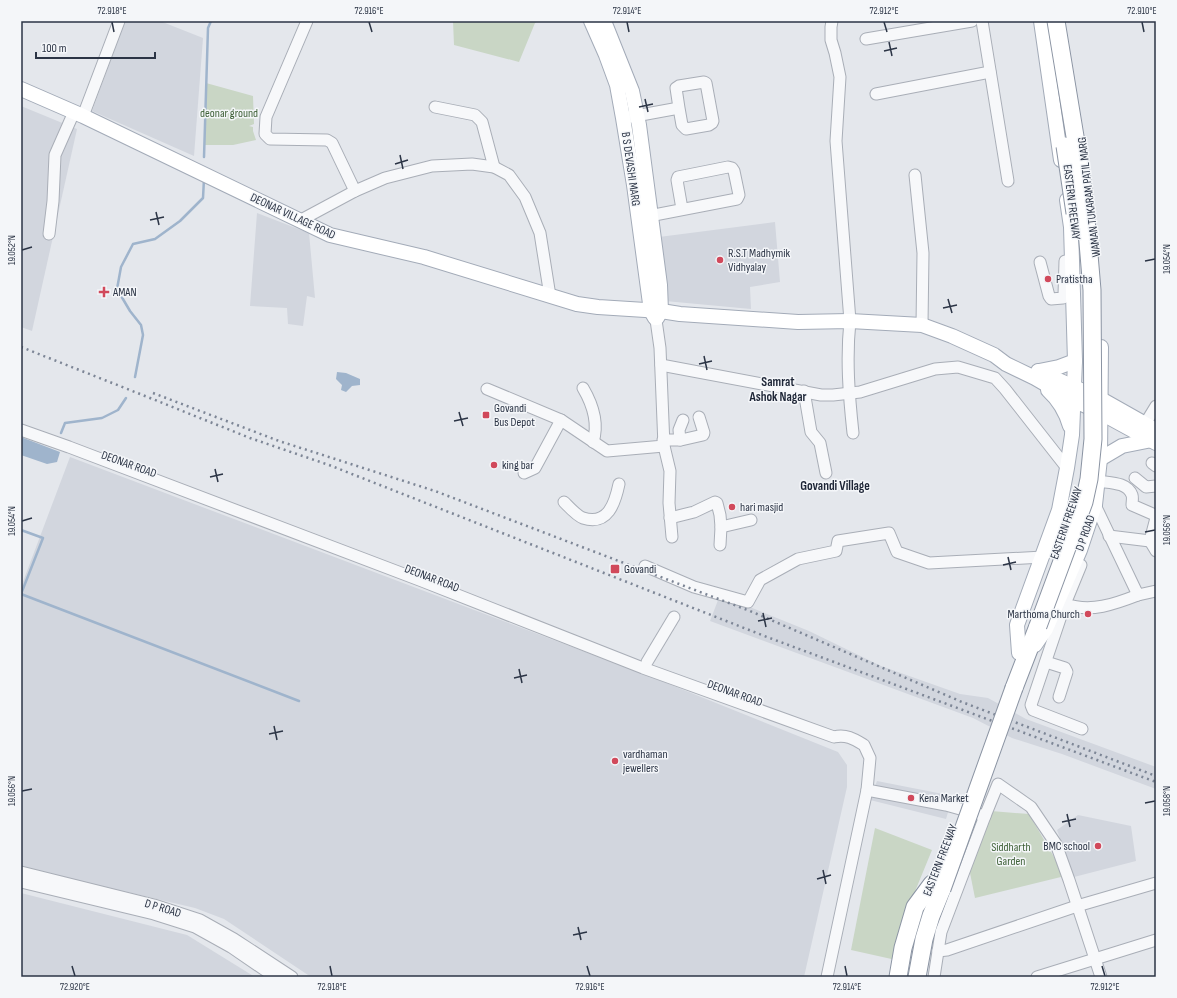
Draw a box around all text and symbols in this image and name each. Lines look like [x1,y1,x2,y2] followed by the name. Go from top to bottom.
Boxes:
[97,5,127,17] text: 72.918°E
[354,5,384,17] text: 72.916°E
[613,5,641,17] text: 72.914°E
[869,5,899,17] text: 72.912°E
[1127,5,1157,17] text: 72.910°E
[36,34,155,60] scale bar
[42,41,67,56] text: 100 m
[200,106,258,121] park label: deonar ground
[618,131,643,207] street label: B S DEVASHI MARG
[1075,136,1104,258] street label: WAMAN TUKARAM PATIL MARG
[1059,164,1084,241] street label: EASTERN FREEWAY
[248,190,338,243] street label: DEONAR VILLAGE ROAD
[6,235,18,265] text: 19.052°N
[1161,244,1173,274] text: 19.054°N
[728,246,790,275] place label: R.S.T Madhymik Vidhyalay
[715,255,725,265] marker: R.S.T Madhymik Vidhyalay
[1056,272,1093,287] place label: Pratistha
[1043,274,1053,284] marker: Pratistha
[112,285,137,300] place label: AMAN
[98,286,110,298] marker: AMAN
[748,374,807,405] district label: Samrat Ashok Nagar
[494,401,535,430] place label: Govandi Bus Depot
[481,410,491,420] marker: Govandi Bus Depot
[99,448,159,481] street label: DEONAR ROAD
[502,458,534,473] place label: king bar
[489,460,499,470] marker: king bar
[800,478,870,494] district label: Govandi Village
[1047,485,1086,561] street label: EASTERN FREEWAY
[740,500,783,515] place label: hari masjid
[727,502,737,512] marker: hari masjid
[6,506,18,536] text: 19.054°N
[1072,513,1099,553] street label: D P ROAD
[1161,515,1173,545] text: 19.056°N
[402,561,462,596] street label: DEONAR ROAD
[624,562,656,577] place label: Govandi
[609,563,621,575] marker: Govandi
[1007,607,1080,622] place label: Marthoma Church
[1083,609,1093,619] marker: Marthoma Church
[705,677,765,710] street label: DEONAR ROAD
[622,747,668,776] place label: vardhaman jewellers
[610,756,620,766] marker: vardhaman jewellers
[6,776,18,806] text: 19.056°N
[1161,786,1173,816] text: 19.058°N
[919,791,969,806] place label: Kena Market
[906,793,916,803] marker: Kena Market
[920,822,961,898] street label: EASTERN FREEWAY
[1043,839,1090,854] place label: BMC school
[991,840,1031,869] park label: Siddharth Garden
[1093,841,1103,851] marker: BMC school
[143,896,183,921] street label: D P ROAD
[60,981,90,993] text: 72.920°E
[317,981,347,993] text: 72.918°E
[575,981,605,993] text: 72.916°E
[833,981,861,993] text: 72.914°E
[1090,981,1120,993] text: 72.912°E

